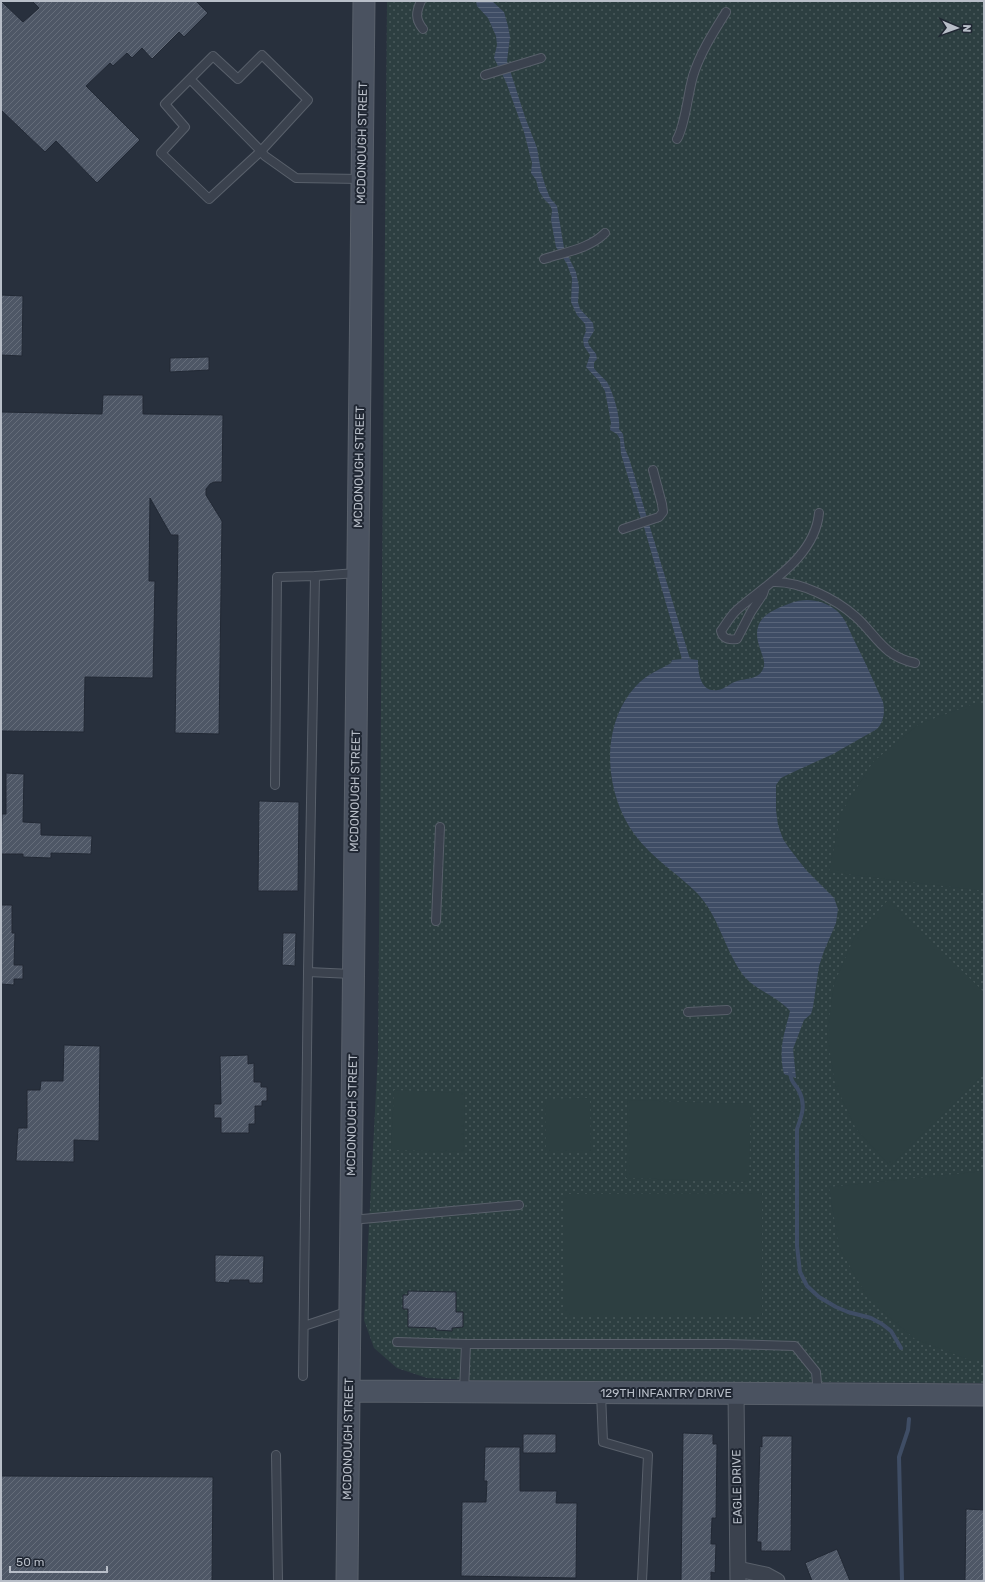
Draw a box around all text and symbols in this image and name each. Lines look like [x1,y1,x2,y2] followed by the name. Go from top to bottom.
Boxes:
[937,8,977,48] north arrow
[960,24,973,33] text: N
[354,82,370,204] street label: MCDONOUGH STREET
[351,406,367,528] street label: MCDONOUGH STREET
[347,730,363,852] street label: MCDONOUGH STREET
[344,1054,360,1176] street label: MCDONOUGH STREET
[340,1378,356,1500] street label: MCDONOUGH STREET
[600,1386,732,1400] street label: 129TH INFANTRY DRIVE
[729,1449,745,1525] street label: EAGLE DRIVE
[10,1548,107,1574] scale bar
[16,1555,44,1569] text: 50 m

